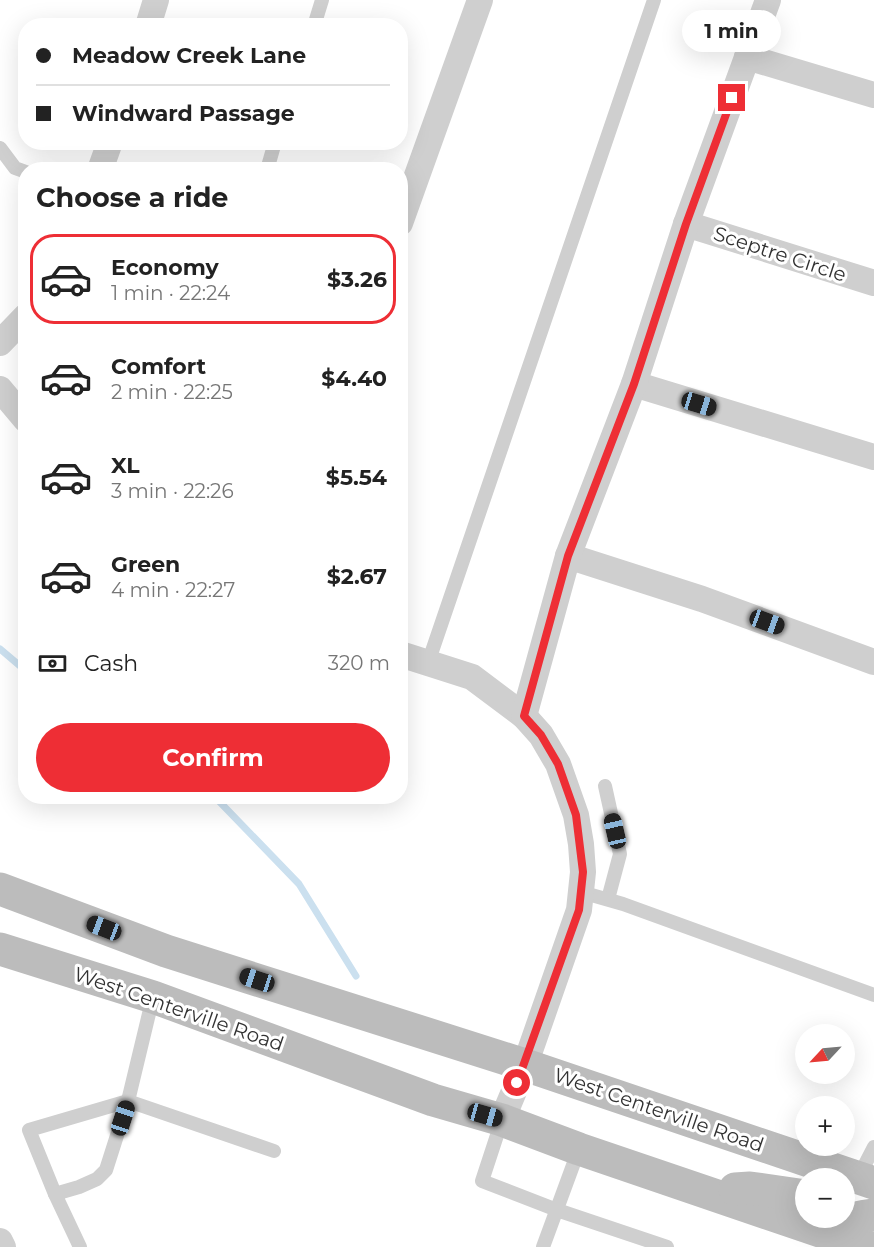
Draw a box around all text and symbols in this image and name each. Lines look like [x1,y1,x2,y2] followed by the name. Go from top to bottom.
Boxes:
[682,11,782,53] callout: 1 min
[704,19,759,43] text: 1 min
[72,42,306,69] text: Meadow Creek Lane
[718,84,745,111] route end
[72,100,295,127] text: Windward Passage
[36,181,228,214] text: Choose a ride
[711,221,849,287] street label: Sceptre Circle
[39,252,93,306] icon: car
[111,254,219,281] text: Economy
[327,266,387,293] text: $3.26
[111,281,230,305] text: 1 min · 22:24
[39,351,93,405] icon: car
[111,353,206,380] text: Comfort
[321,365,387,392] text: $4.40
[111,380,233,404] text: 2 min · 22:25
[679,390,719,418] car
[39,450,93,504] icon: car
[111,452,140,479] text: XL
[326,464,387,491] text: $5.54
[111,479,234,503] text: 3 min · 22:26
[39,549,93,603] icon: car
[111,551,180,578] text: Green
[327,563,387,590] text: $2.67
[111,578,235,602] text: 4 min · 22:27
[747,607,787,637] car
[36,647,69,680] icon: cash
[84,650,138,677] text: Cash
[328,651,390,675] text: 320 m
[36,723,390,792] button: Confirm
[602,811,628,851] car
[84,913,124,943] car
[71,962,287,1056] street label: West Centerville Road
[237,966,277,994] car
[795,1024,855,1084] north arrow
[795,1024,855,1228] map controls
[551,1063,767,1157] street label: West Centerville Road
[503,1069,530,1096] route start
[795,1096,855,1156] button: +
[109,1098,137,1138] car
[465,1101,505,1129] car
[795,1168,855,1228] button: −

